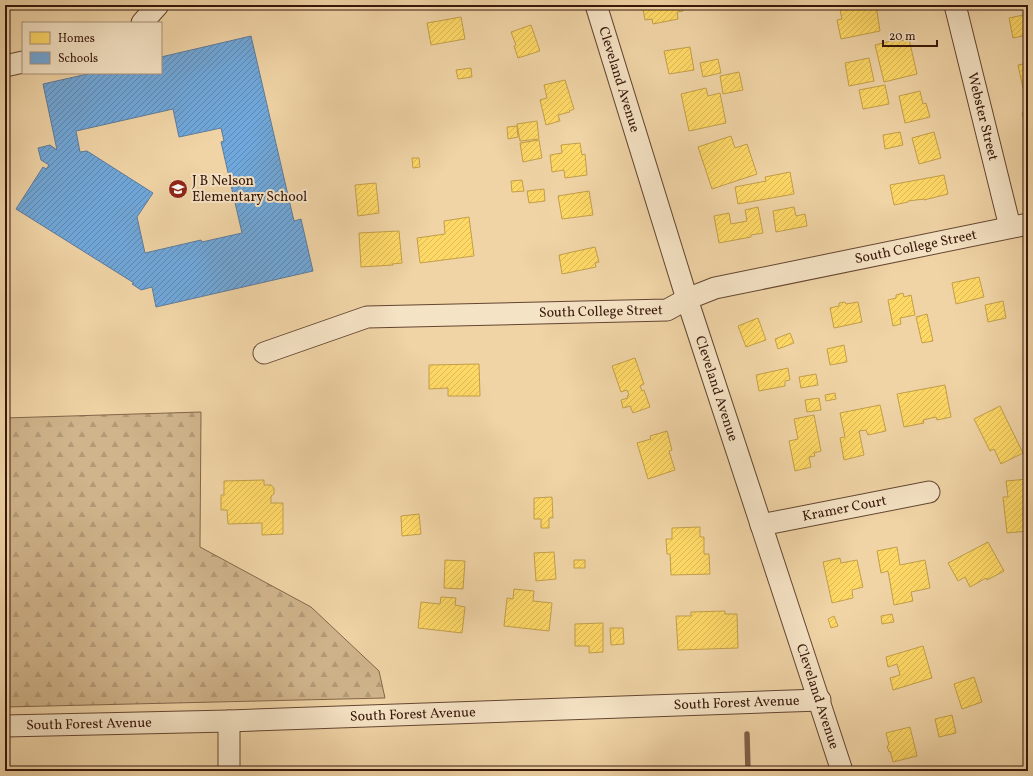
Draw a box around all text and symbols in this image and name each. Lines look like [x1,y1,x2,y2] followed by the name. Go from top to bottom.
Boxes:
[22,22,162,74] legend
[883,22,937,48] scale bar
[594,24,644,135] street label: Cleveland Avenue
[889,29,916,45] text: 20 m
[58,31,95,47] text: Homes
[58,51,98,67] text: Schools
[963,71,1003,163] street label: Webster Street
[192,172,307,207] place label: J B Nelson Elementary School
[167,178,189,200] school or university icon: J B Nelson Elementary School
[853,225,978,269] street label: South College Street
[539,301,663,322] street label: South College Street
[690,333,743,444] street label: Cleveland Avenue
[801,491,888,526] street label: Kramer Court
[791,641,844,752] street label: Cleveland Avenue
[673,691,800,715] street label: South Forest Avenue
[350,703,476,726] street label: South Forest Avenue
[26,713,152,735] street label: South Forest Avenue

